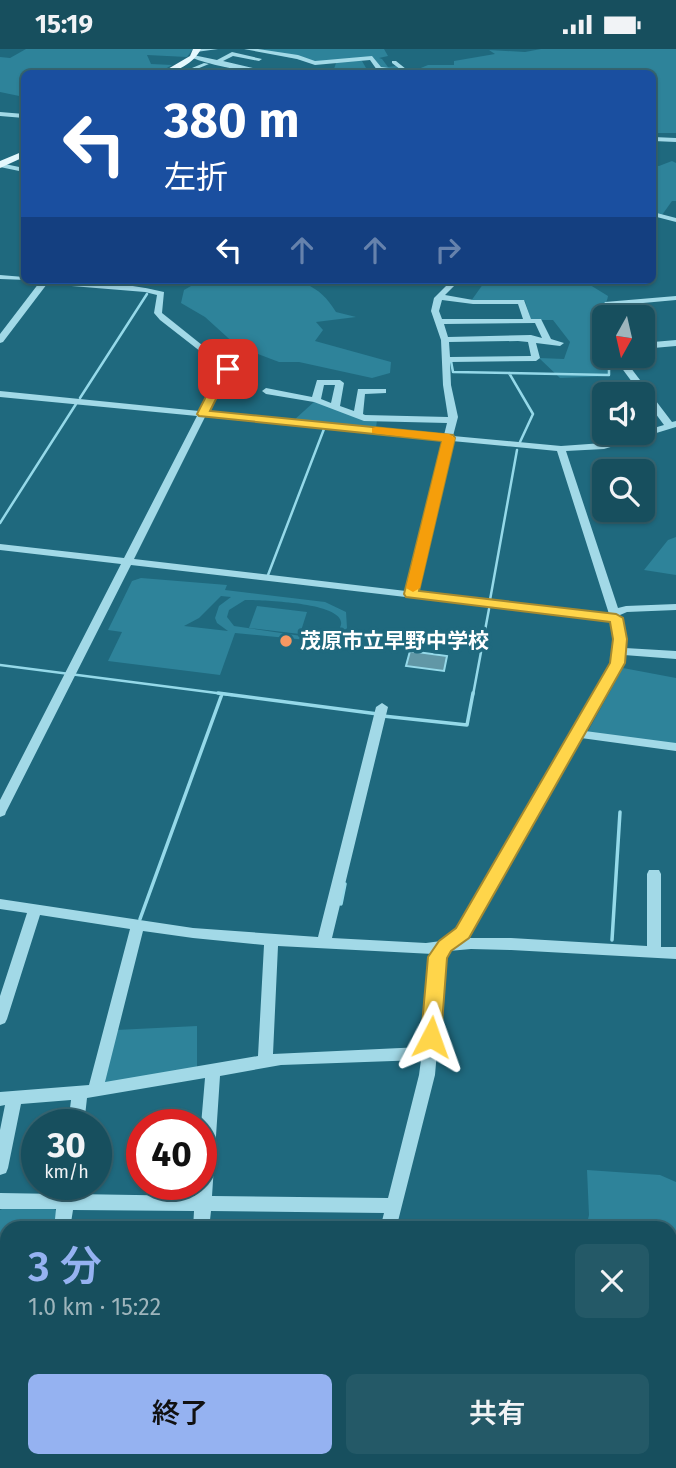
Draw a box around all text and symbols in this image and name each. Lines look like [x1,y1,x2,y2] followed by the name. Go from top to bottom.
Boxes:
[35,9,93,40] text: 15:19
[164,91,300,150] text: 380 m
[49,98,140,189] icon: left
[164,158,228,196] text: 左折
[210,231,248,269] icon: left
[283,231,321,269] icon: ahead
[356,231,394,269] icon: ahead
[429,231,467,269] icon: right
[592,305,654,367] north arrow
[592,305,655,522] map controls
[198,339,258,399] pin
[209,350,247,388] icon: arrive
[592,382,655,445] button: sound
[592,459,655,522] button: search
[300,628,489,654] place label: 茂原市立早野中学校
[278,633,294,649] marker: 茂原市立早野中学校
[394,1000,468,1074] position arrow
[126,1109,217,1200] speed limit sign: 40
[47,1124,86,1166] text: 30
[44,1161,89,1183] text: km/h
[28,1242,102,1292] text: 3 分
[575,1244,649,1318] button: close
[28,1293,161,1321] text: 1.0 km · 15:22
[28,1374,332,1454] button: 終了
[346,1374,649,1454] button: 共有

